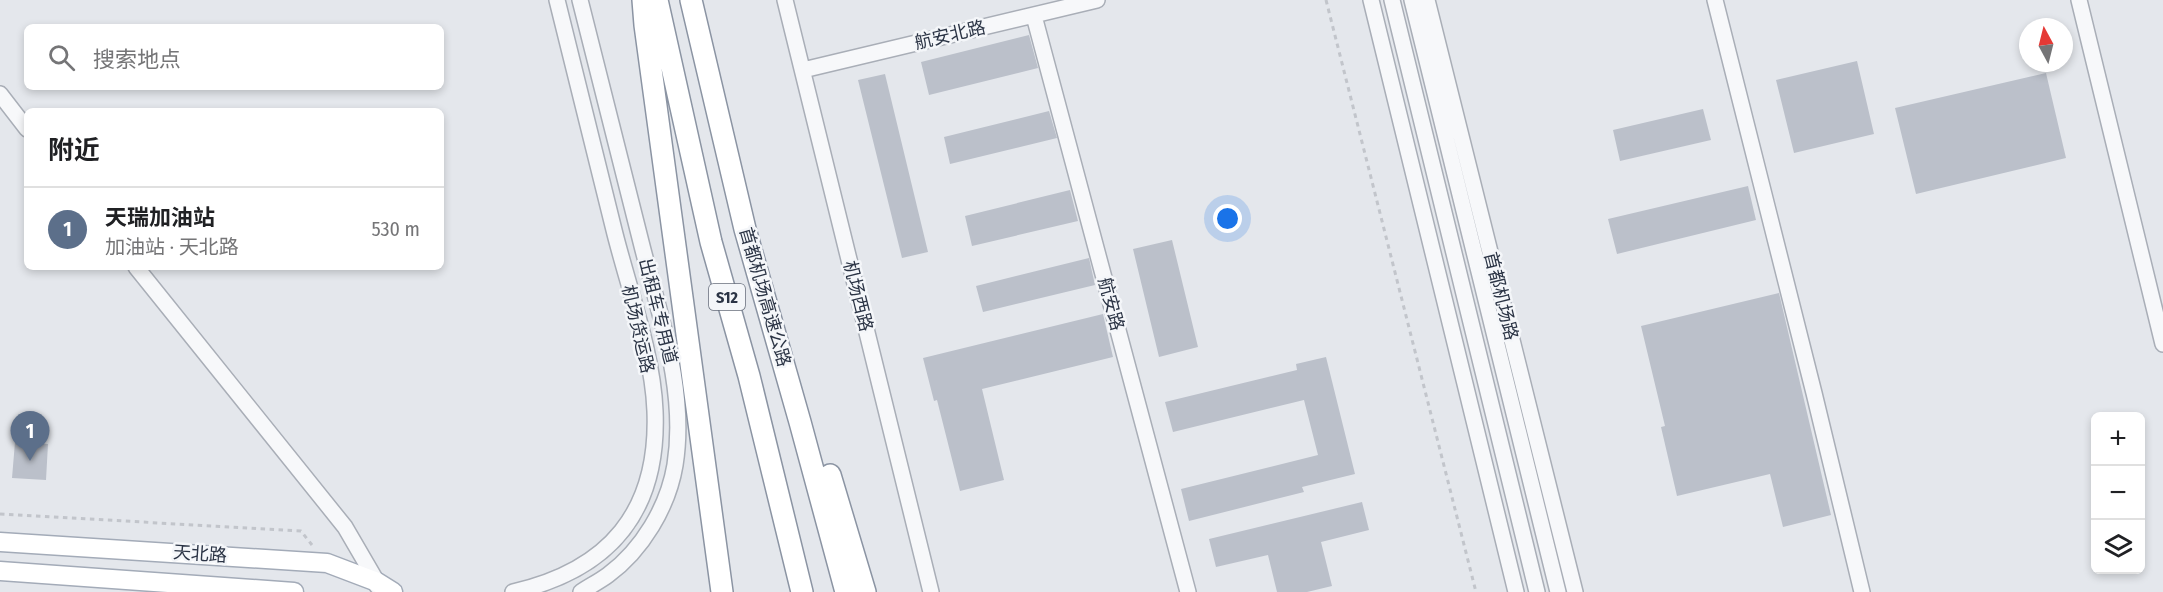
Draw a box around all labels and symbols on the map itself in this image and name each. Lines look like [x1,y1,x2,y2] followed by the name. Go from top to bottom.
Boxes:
[912,16,988,54] street label: 航安北路
[2019,18,2073,72] north arrow
[1213,204,1242,233] your location
[735,225,795,369] street label: 首都机场高速公路
[1479,250,1523,342] street label: 首都机场路
[634,256,682,366] street label: 出租车专用道
[839,258,877,334] street label: 机场西路
[1093,275,1129,333] street label: 航安路
[617,283,659,375] street label: 机场货运路
[709,284,745,310] road number: S12
[10,412,50,461] pin: 1
[172,541,228,567] street label: 天北路

